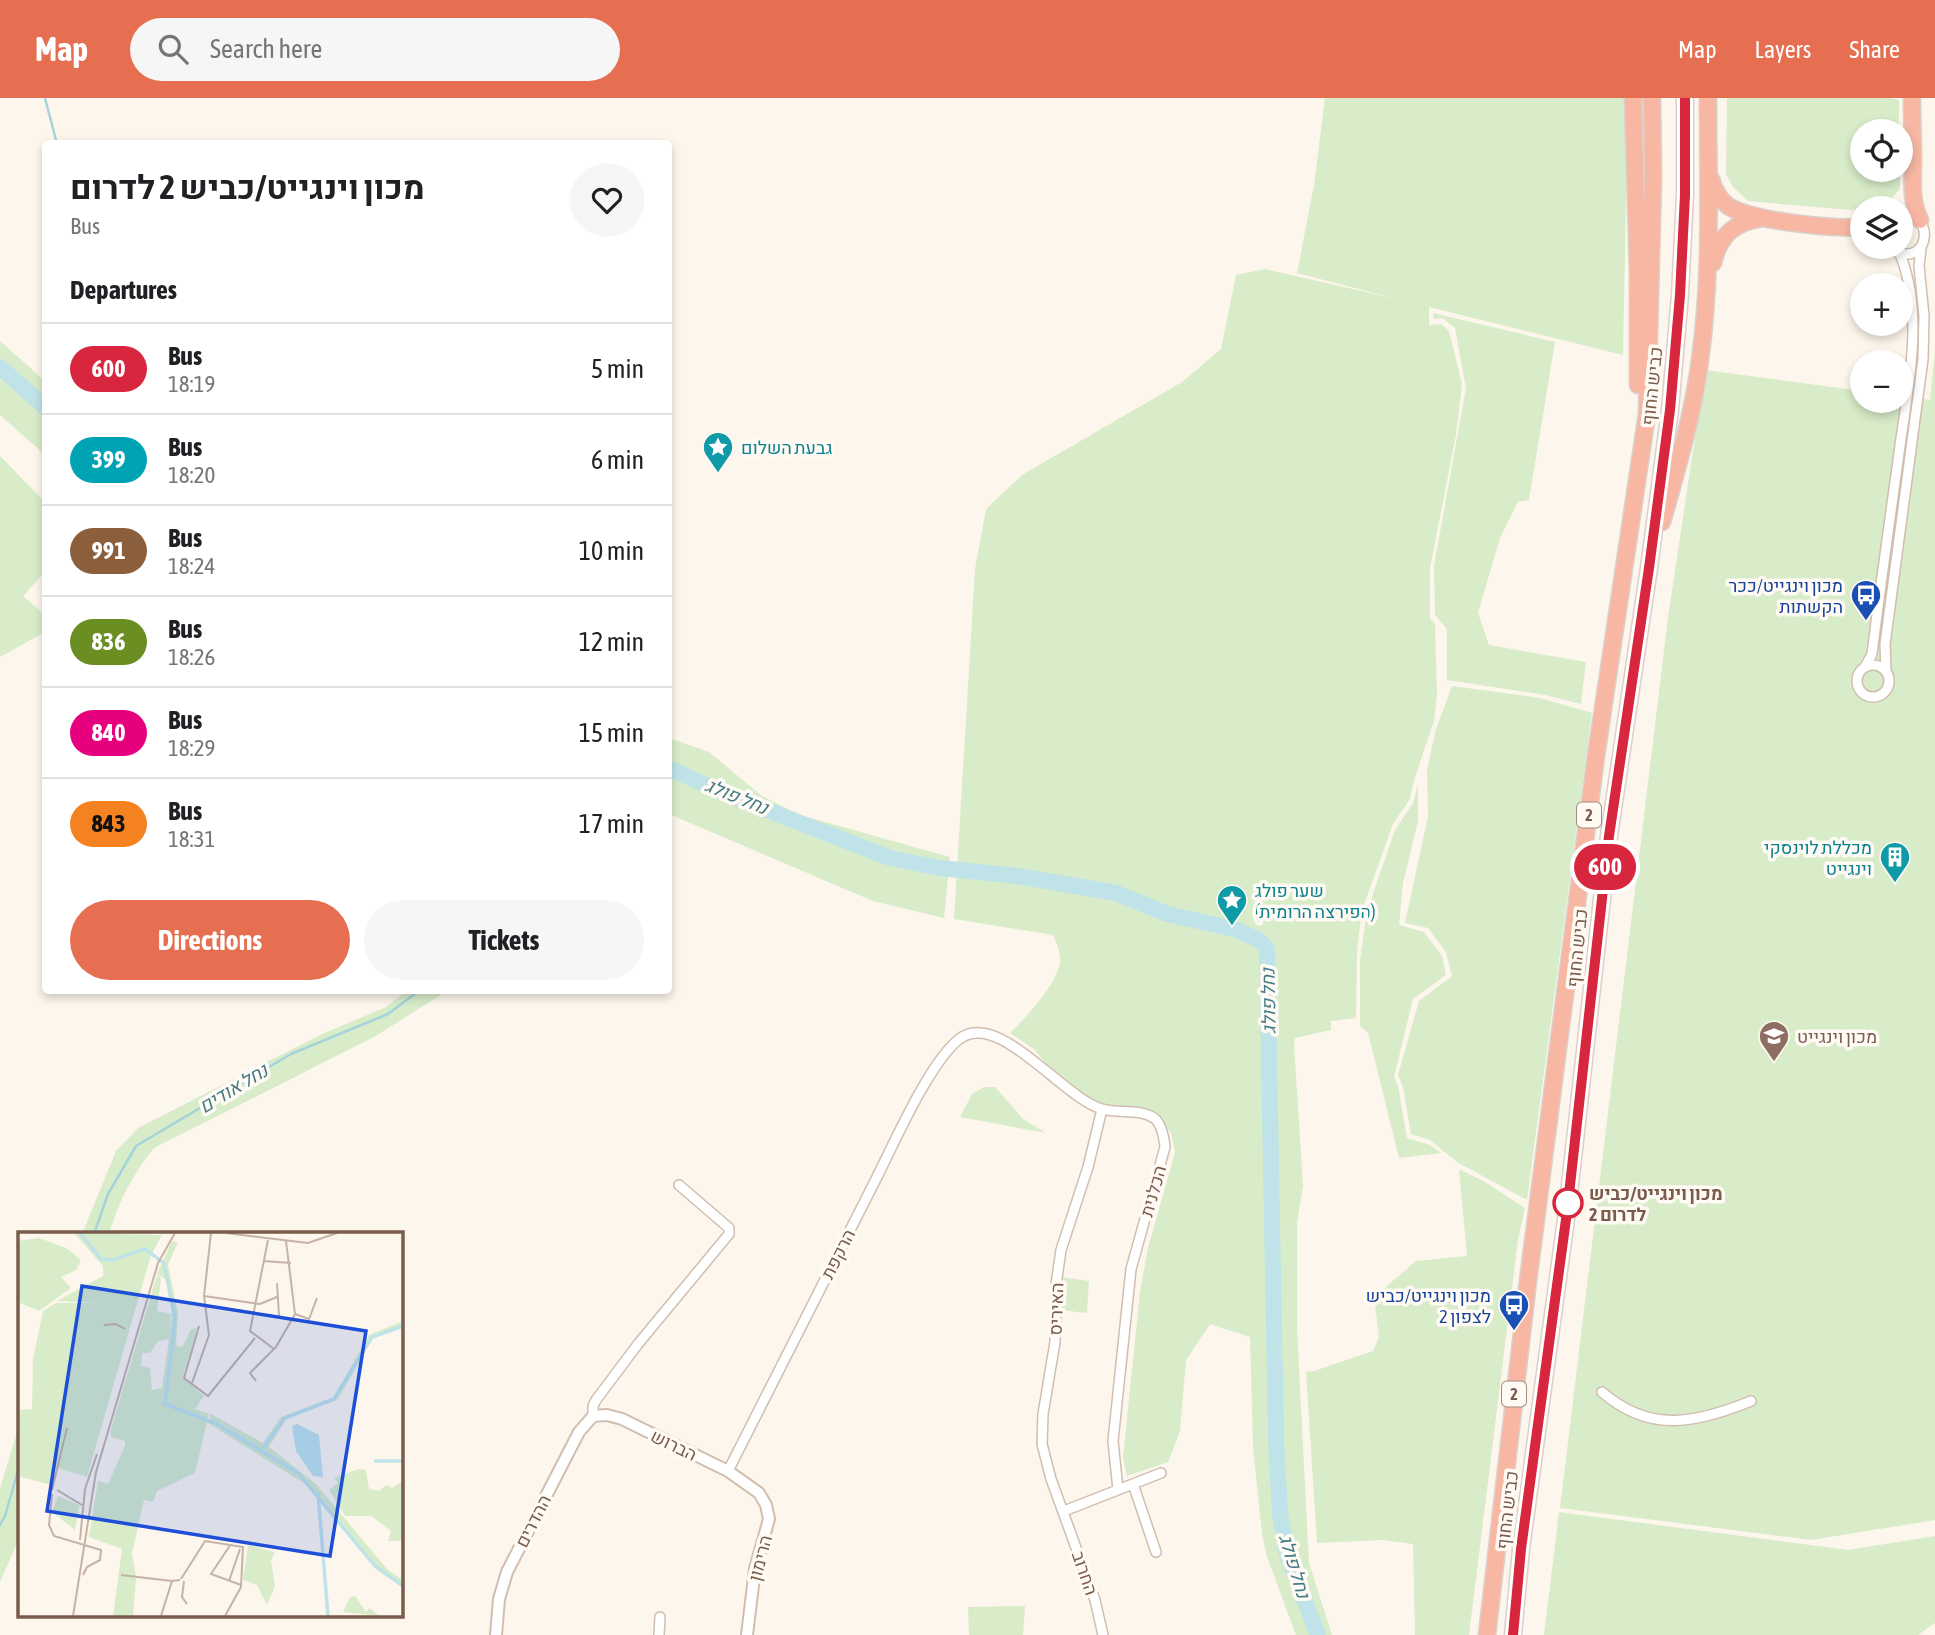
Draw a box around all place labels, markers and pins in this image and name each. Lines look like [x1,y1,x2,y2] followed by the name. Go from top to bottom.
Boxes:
[701,430,735,474] place icon: גבעת השלום
[741,437,832,458] place label: גבעת השלום
[1728,575,1843,617] place label: מכון וינגייט/ככר הקשתות
[1849,578,1883,622] bus stop icon: מכון וינגייט/ככר הקשתות
[1764,837,1872,879] place label: מכללת לוינסקי וינגייט
[1878,840,1912,884] building icon: מכללת לוינסקי וינגייט
[1255,880,1376,922] place label: שער פולג (הפירצה הרומית)
[1215,883,1249,927] place icon: שער פולג (הפירצה הרומית)
[1757,1019,1791,1063] school or university icon: מכון וינגייט
[1797,1026,1877,1047] place label: מכון וינגייט
[1589,1183,1723,1225] place label: מכון וינגייט/כביש 2 לדרום
[1553,1188,1583,1218] marker: מכון וינגייט/כביש 2 לדרום
[1366,1285,1491,1327] place label: מכון וינגייט/כביש 2 לצפון
[1497,1288,1531,1332] bus stop icon: מכון וינגייט/כביש 2 לצפון

